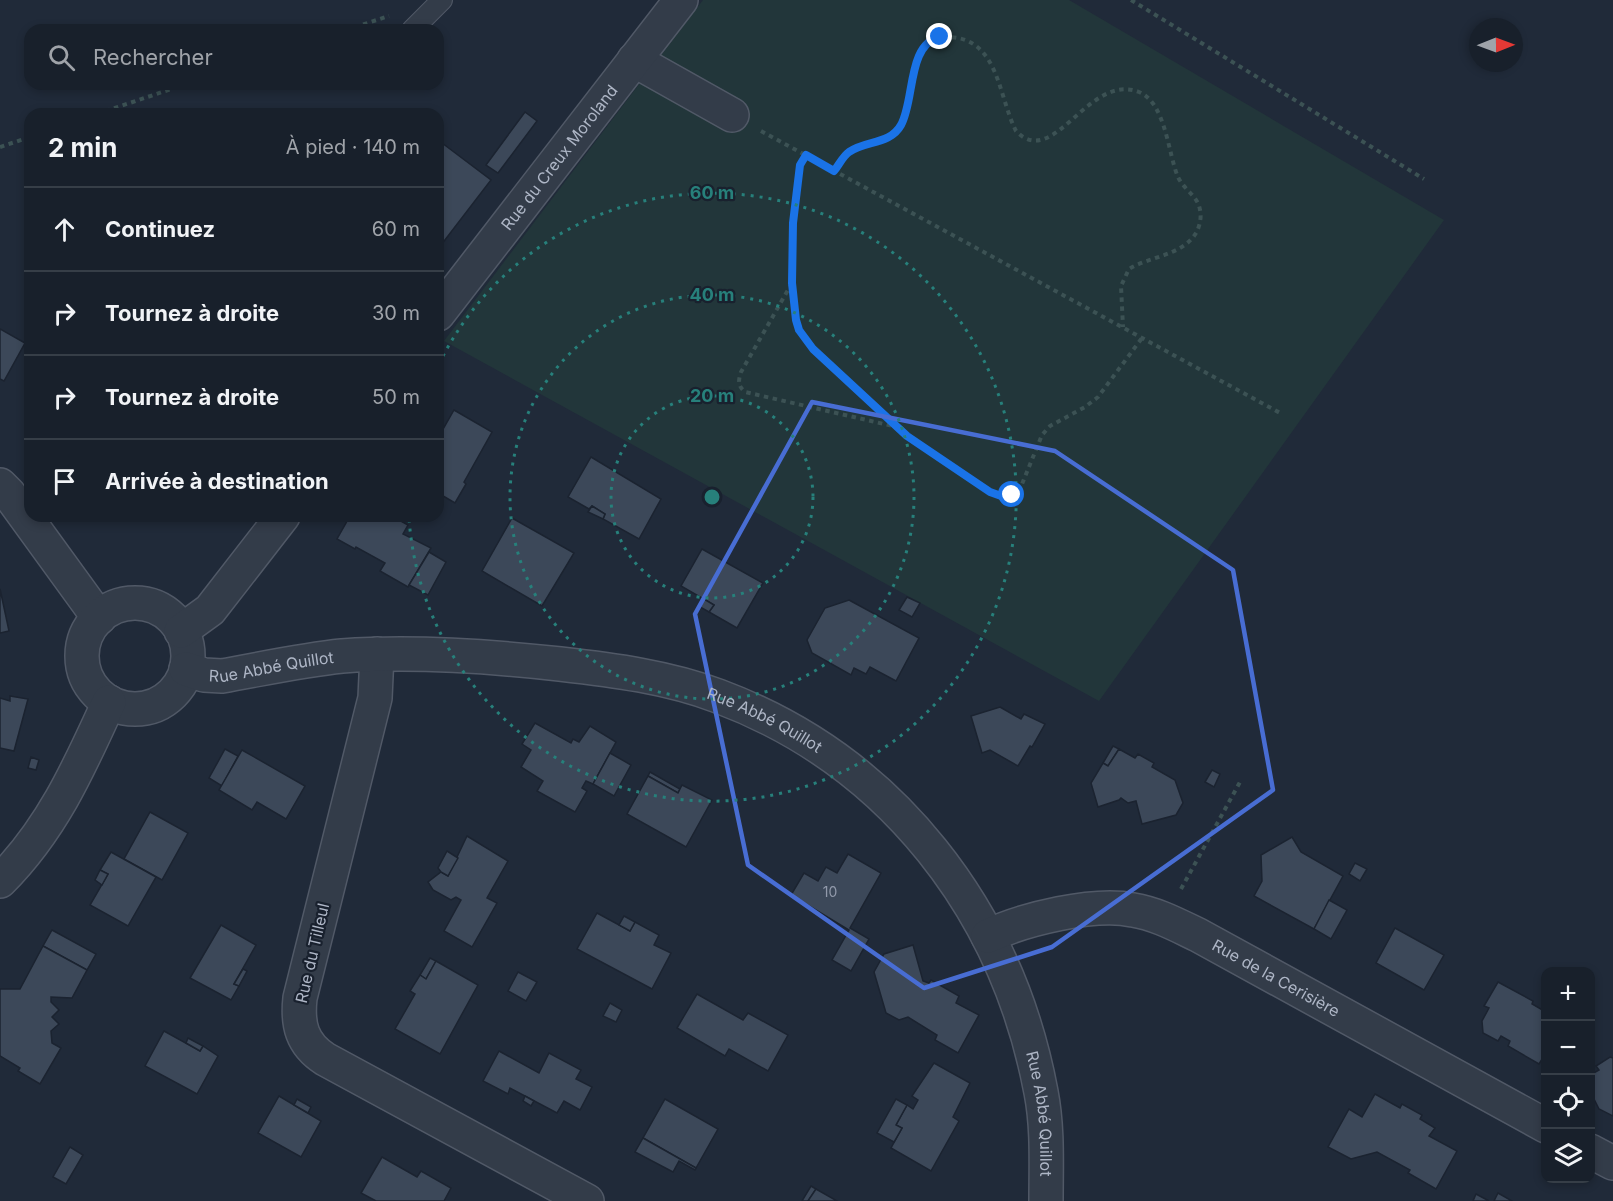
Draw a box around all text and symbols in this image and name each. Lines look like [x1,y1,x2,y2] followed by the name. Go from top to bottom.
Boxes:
[1469,18,1523,72] north arrow
[926,23,952,49] route end
[24,24,444,90] search box
[45,41,78,74] icon: search
[93,44,213,70] text: Rechercher
[497,81,622,234] street label: Rue du Creux Moroland
[48,132,118,163] text: 2 min
[286,135,420,159] text: À pied · 140 m
[690,182,734,203] text: 60 m
[48,213,81,246] icon: ahead
[105,216,215,242] text: Continuez
[372,217,420,241] text: 60 m
[690,284,735,305] text: 40 m
[48,297,81,330] icon: right
[105,300,279,326] text: Tournez à droite
[372,301,420,325] text: 30 m
[48,381,81,414] icon: right
[105,384,279,410] text: Tournez à droite
[372,385,420,409] text: 50 m
[690,385,734,406] text: 20 m
[48,465,81,498] icon: arrive
[105,468,329,494] text: Arrivée à destination
[998,481,1024,507] route start
[702,487,722,507] centre of rings
[208,647,335,686] street label: Rue Abbé Quillot
[704,683,826,757] street label: Rue Abbé Quillot
[823,883,837,900] house number: 10
[291,901,333,1005] street label: Rue du Tilleul
[1209,935,1343,1021] street label: Rue de la Cerisière
[1541,967,1595,1183] map controls
[1541,967,1595,1021] button: +
[1541,1021,1595,1075] button: −
[1022,1049,1056,1177] street label: Rue Abbé Quillot
[1541,1075,1595,1129] button: locate
[1541,1129,1595,1183] button: layers

